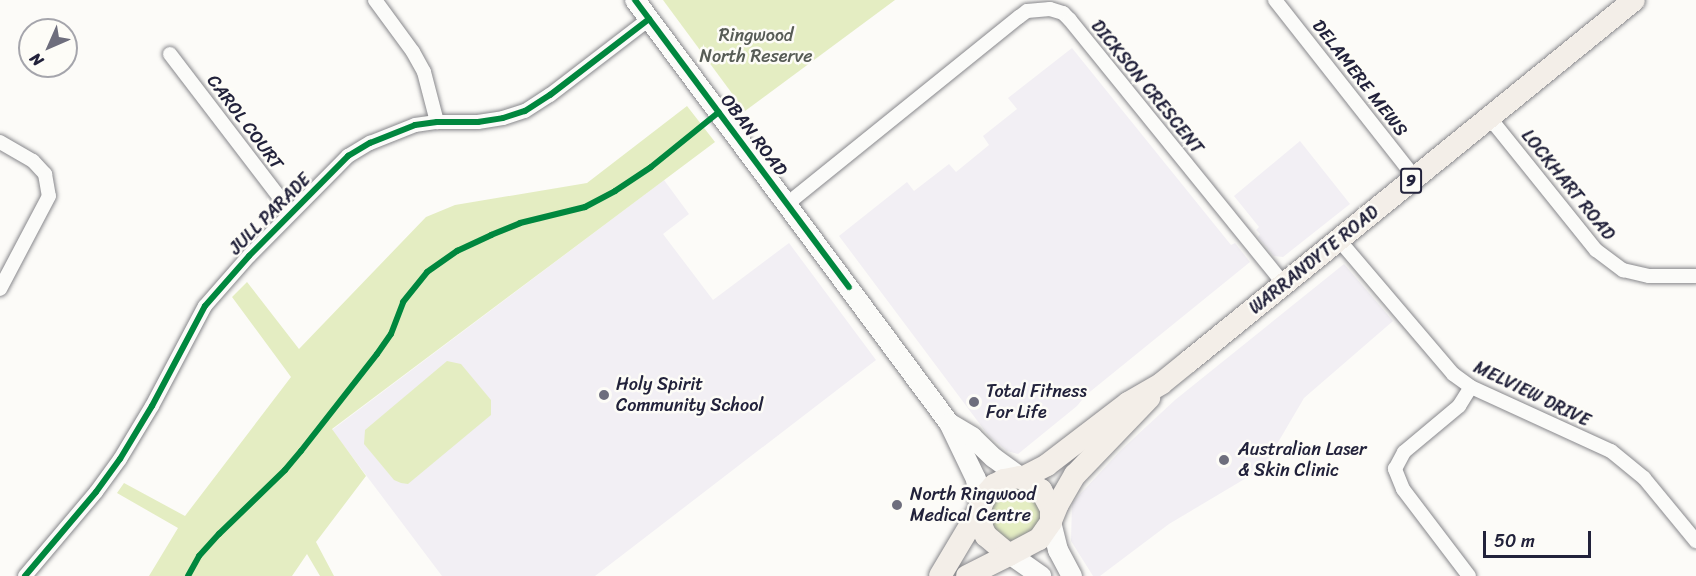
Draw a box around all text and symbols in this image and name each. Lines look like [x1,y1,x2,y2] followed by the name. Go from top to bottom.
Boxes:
[1087,16,1207,158] street label: DICKSON CRESCENT
[1309,16,1411,140] street label: DELAMERE MEWS
[18,18,78,78] north arrow
[699,25,813,68] park label: Ringwood North Reserve
[22,45,51,74] text: N
[202,70,288,174] street label: CAROL COURT
[716,90,792,180] street label: OBAN ROAD
[1517,125,1619,245] street label: LOCKHART ROAD
[1399,168,1423,194] road number: 9
[225,169,315,259] street label: JULL PARADE
[1245,201,1383,319] street label: WARRANDYTE ROAD
[1470,356,1594,432] street label: MELVIEW DRIVE
[616,374,763,416] place label: Holy Spirit Community School
[986,381,1088,424] place label: Total Fitness For Life
[597,388,611,402] marker: Holy Spirit Community School
[967,395,981,409] marker: Total Fitness For Life
[1238,439,1368,482] place label: Australian Laser & Skin Clinic
[1215,451,1233,469] marker: Australian Laser & Skin Clinic
[910,484,1036,526] place label: North Ringwood Medical Centre
[888,496,906,514] marker: North Ringwood Medical Centre
[1486,519,1594,557] scale bar
[1494,525,1535,557] text: 50 m

